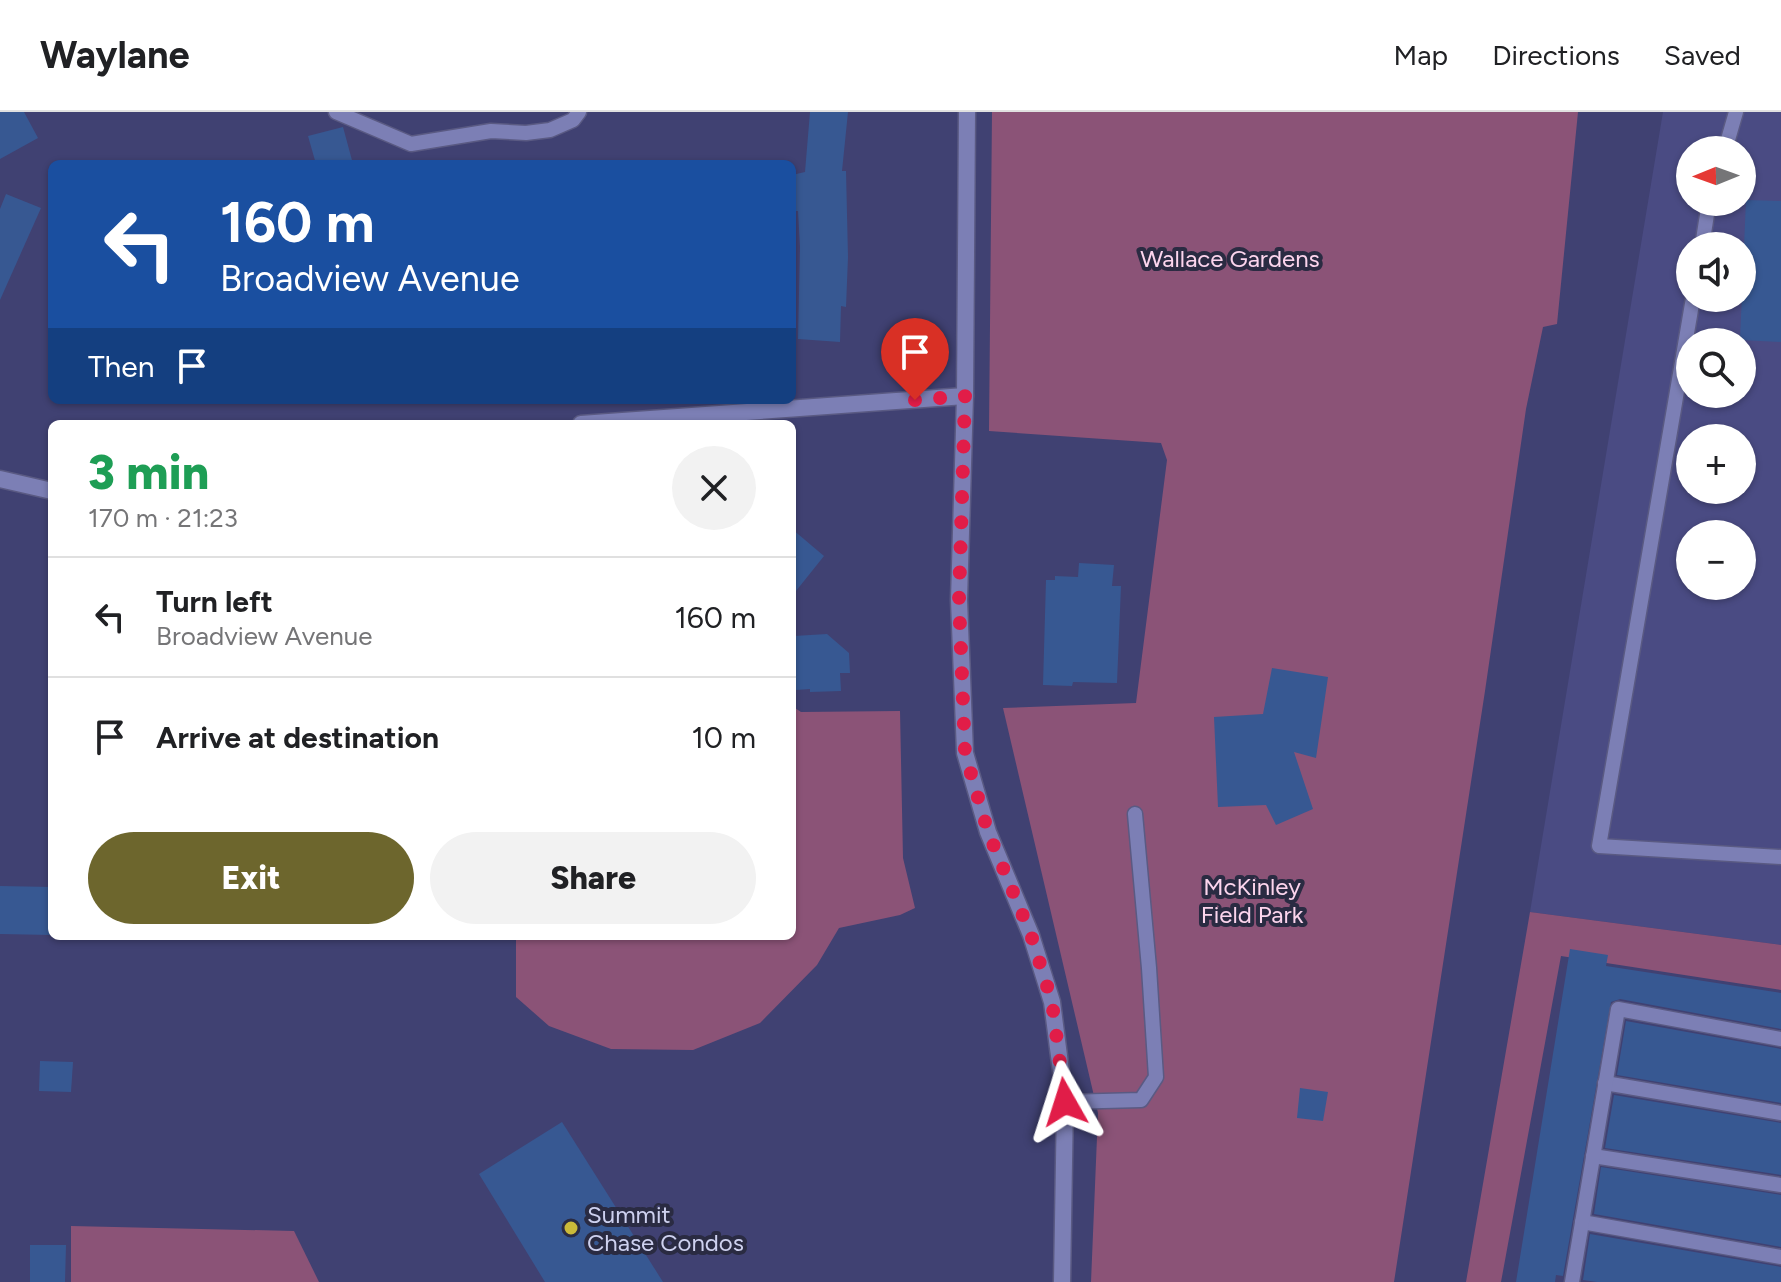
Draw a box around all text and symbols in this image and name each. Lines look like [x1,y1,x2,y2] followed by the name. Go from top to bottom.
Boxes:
[40,32,190,78] text: Waylane
[1394,38,1448,72] text: Map
[1492,38,1620,72] text: Directions
[1664,38,1741,72] text: Saved
[1676,136,1756,216] north arrow
[1676,136,1756,600] map controls
[220,189,375,256] text: 160 m
[88,192,192,296] icon: left
[1676,232,1756,312] button: sound
[1140,244,1320,273] park label: Wallace Gardens
[220,257,520,300] text: Broadview Avenue
[881,318,949,400] pin
[1676,328,1756,408] button: search
[893,330,937,374] icon: arrive
[170,344,214,388] icon: arrive
[88,348,154,385] text: Then
[1676,424,1756,504] button: +
[88,443,209,501] text: 3 min
[672,446,756,530] button: close
[88,502,238,534] text: 170 m · 21:23
[1676,520,1756,600] button: −
[156,583,273,620] text: Turn left
[88,595,132,639] icon: left
[674,599,756,636] text: 160 m
[156,620,372,652] text: Broadview Avenue
[88,715,132,759] icon: arrive
[156,719,439,756] text: Arrive at destination
[691,719,756,756] text: 10 m
[88,832,414,924] button: Exit
[430,832,756,924] button: Share
[1201,872,1304,929] park label: McKinley Field Park
[1023,1060,1107,1144] position arrow
[587,1200,744,1257] place label: Summit Chase Condos
[562,1219,580,1237] marker: Summit Chase Condos

